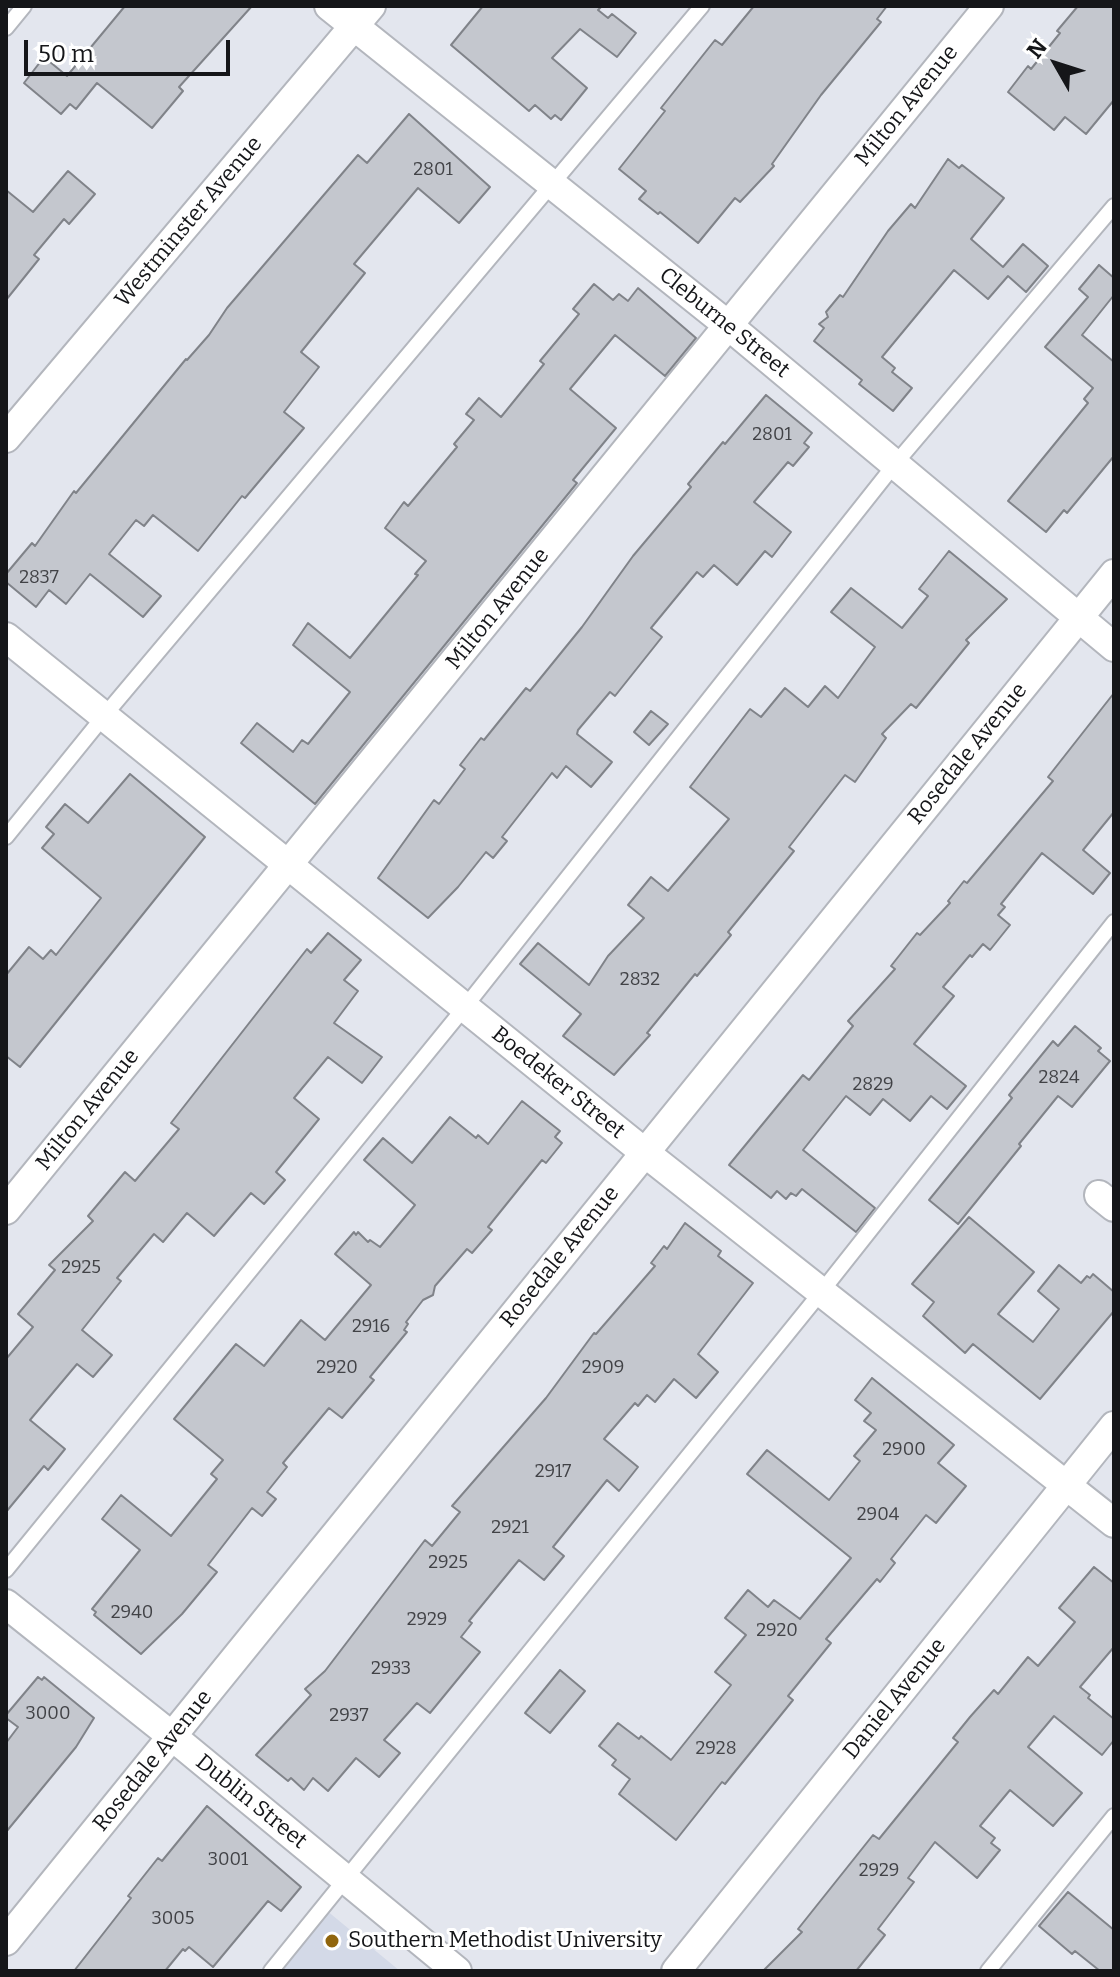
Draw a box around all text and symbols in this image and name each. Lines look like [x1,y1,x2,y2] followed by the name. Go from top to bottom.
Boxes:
[28,24,234,74] scale bar
[1016,24,1096,104] north arrow
[1021,33,1053,64] text: N
[38,40,94,68] text: 50 m
[850,40,964,172] street label: Milton Avenue
[110,131,268,313] street label: Westminster Avenue
[413,159,453,181] house number: 2801
[653,262,795,384] street label: Cleburne Street
[752,424,792,446] house number: 2801
[441,543,555,675] street label: Milton Avenue
[19,567,59,589] house number: 2837
[903,678,1033,830] street label: Rosedale Avenue
[620,969,660,991] house number: 2832
[486,1021,630,1145] street label: Boedeker Street
[31,1044,145,1176] street label: Milton Avenue
[1039,1067,1079,1089] house number: 2824
[853,1074,893,1096] house number: 2829
[495,1181,625,1333] street label: Rosedale Avenue
[61,1257,101,1279] house number: 2925
[352,1316,390,1338] house number: 2916
[316,1357,358,1379] house number: 2920
[582,1357,624,1379] house number: 2909
[882,1439,926,1461] house number: 2900
[535,1461,571,1483] house number: 2917
[857,1504,899,1526] house number: 2904
[491,1517,529,1539] house number: 2921
[428,1552,468,1574] house number: 2925
[111,1602,153,1624] house number: 2940
[407,1609,447,1631] house number: 2929
[756,1620,798,1642] house number: 2920
[838,1633,952,1765] street label: Daniel Avenue
[371,1658,411,1680] house number: 2933
[88,1685,218,1837] street label: Rosedale Avenue
[26,1703,70,1725] house number: 3000
[329,1705,369,1727] house number: 2937
[696,1738,736,1760] house number: 2928
[190,1749,312,1855] street label: Dublin Street
[208,1849,248,1871] house number: 3001
[859,1860,899,1882] house number: 2929
[152,1908,194,1930] house number: 3005
[348,1928,662,1954] place label: Southern Methodist University
[323,1932,341,1950] marker: Southern Methodist University

